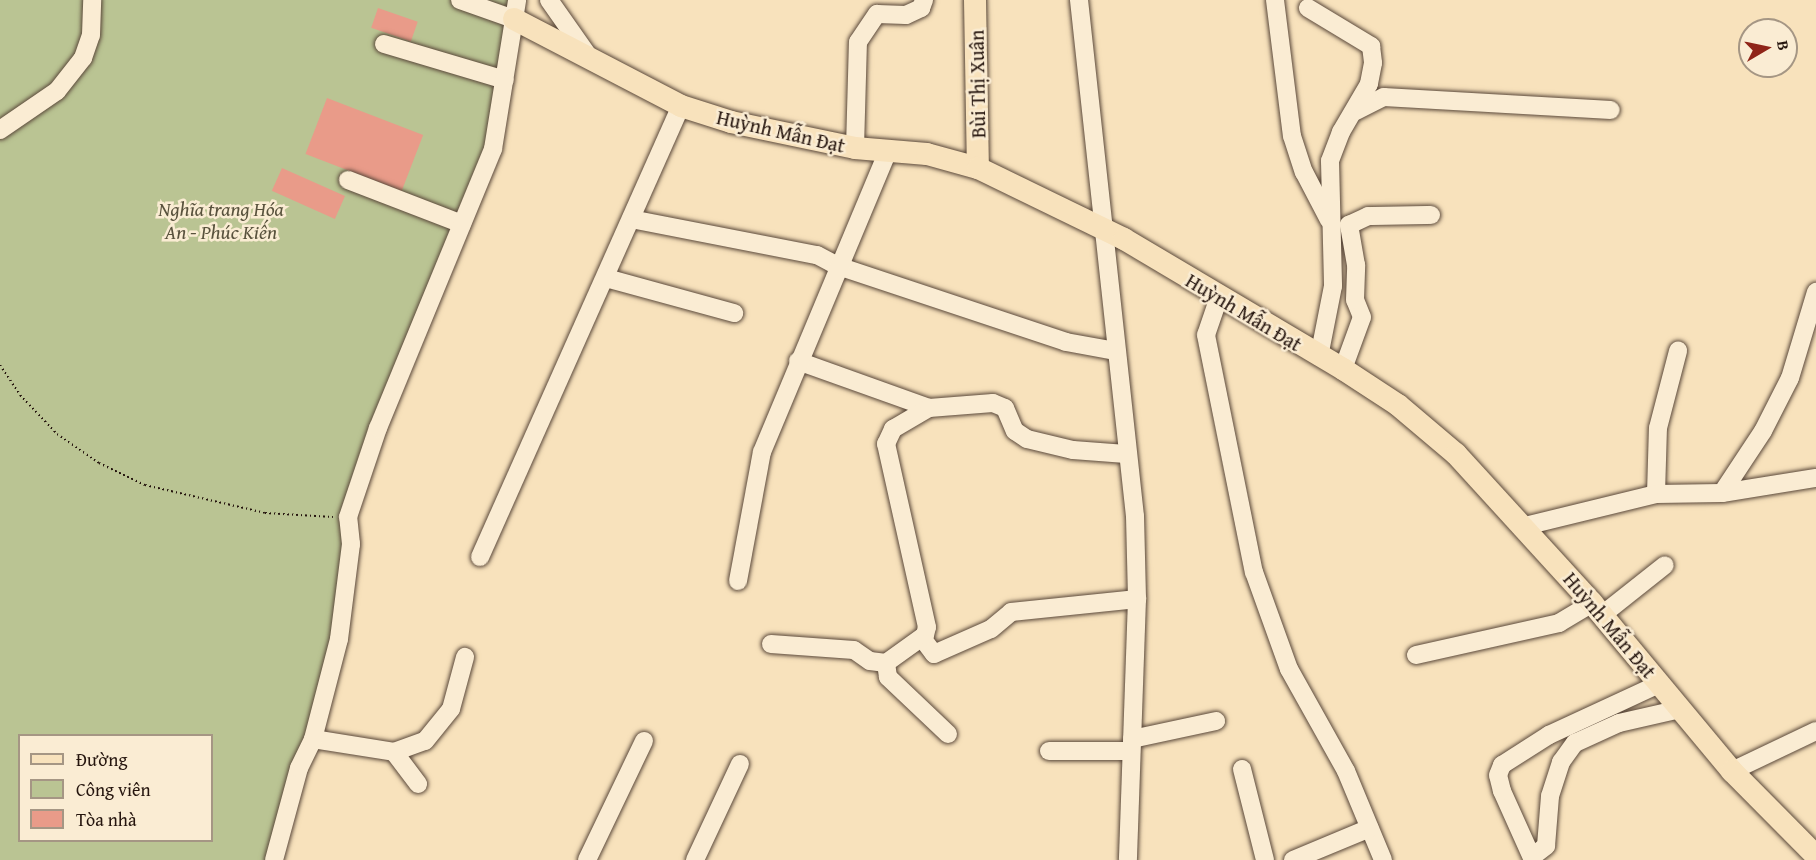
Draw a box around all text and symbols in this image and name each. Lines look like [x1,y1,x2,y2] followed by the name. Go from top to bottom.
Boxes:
[1738,18,1798,78] north arrow
[964,30,990,138] street label: Bùi Thị Xuân
[1771,39,1796,52] text: B
[714,105,848,157] street label: Huỳnh Mẫn Đạt
[158,197,284,244] park label: Nghĩa trang Hóa An - Phúc Kiến
[1182,268,1306,356] street label: Huỳnh Mẫn Đạt
[1559,567,1661,683] street label: Huỳnh Mẫn Đạt
[18,734,213,842] legend
[76,746,127,773] text: Đường
[76,776,151,803] text: Công viên
[76,806,136,833] text: Tòa nhà

